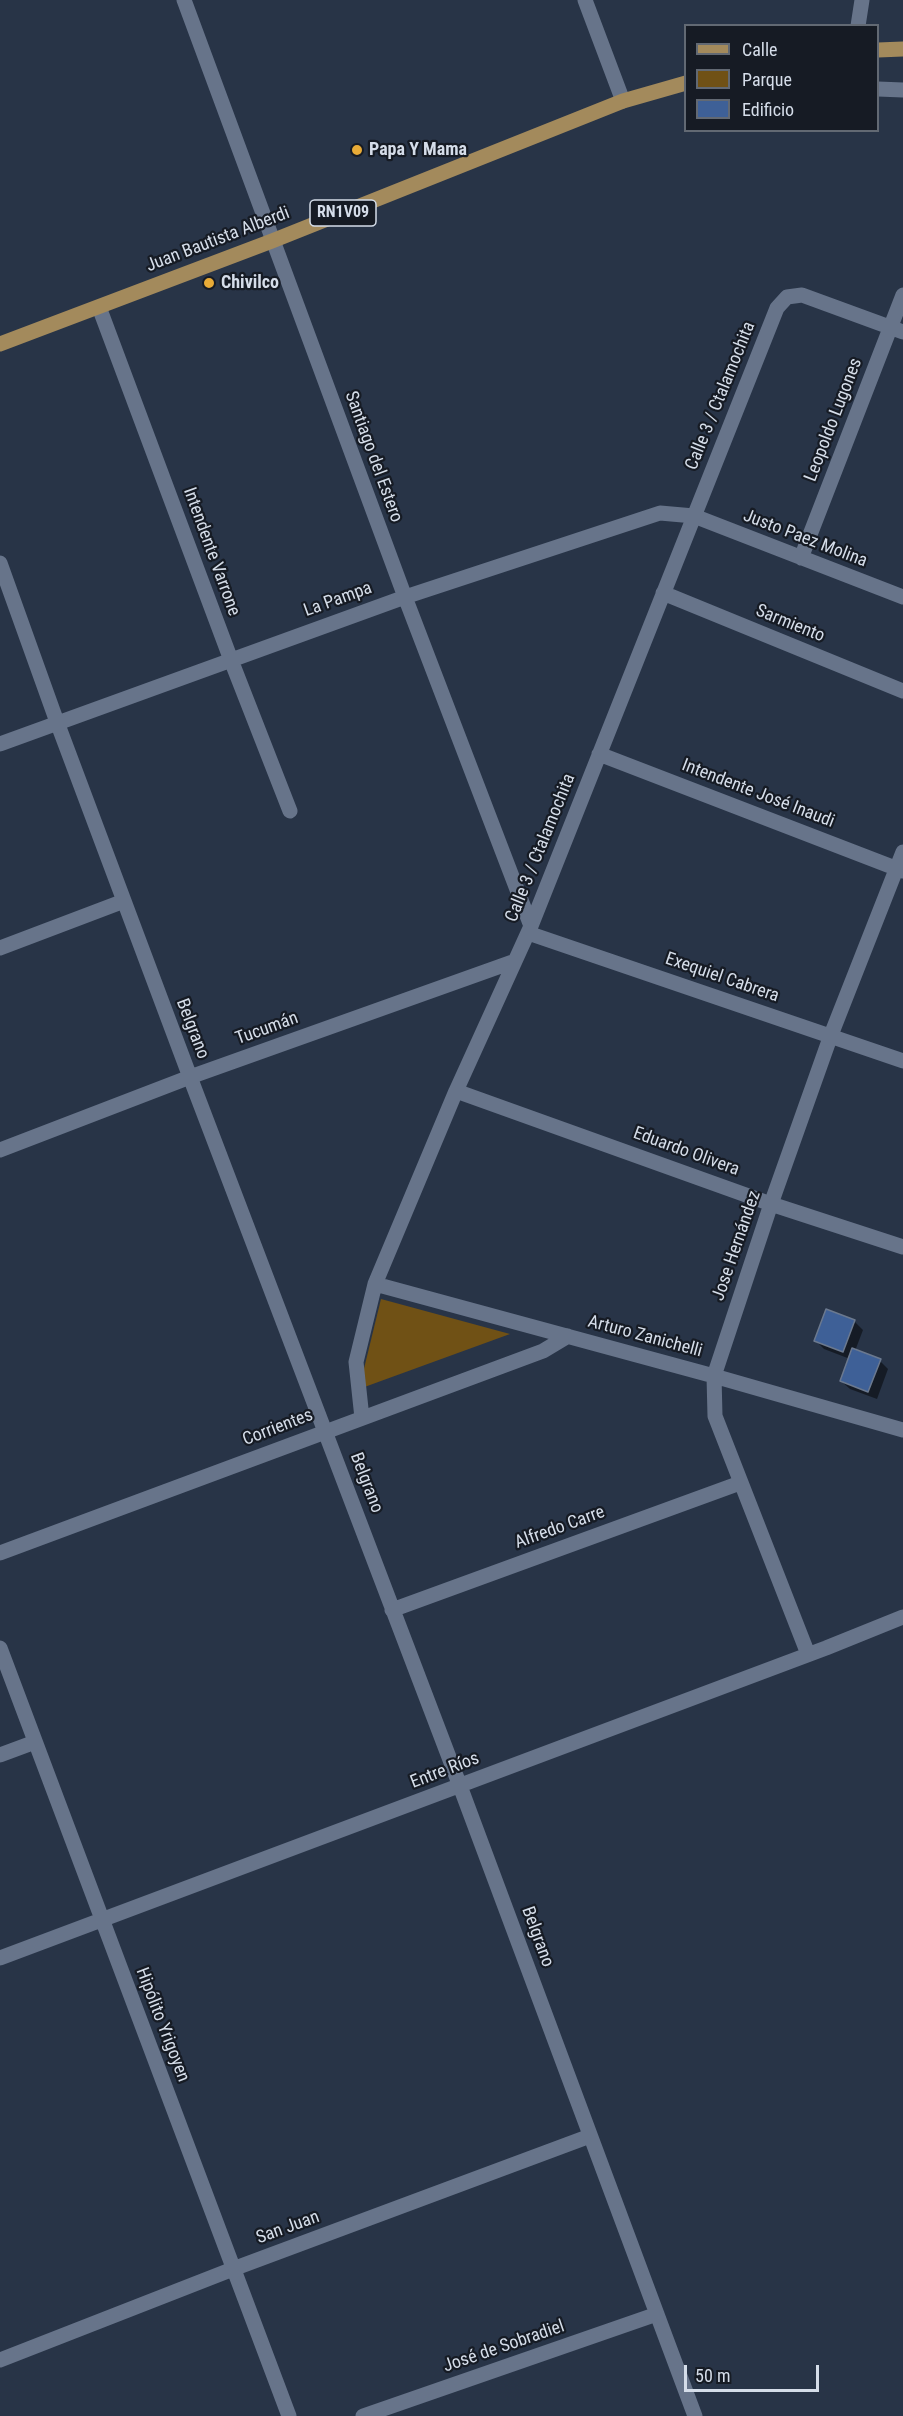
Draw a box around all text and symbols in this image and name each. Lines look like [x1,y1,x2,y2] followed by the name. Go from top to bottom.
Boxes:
[684,24,879,132] legend
[742,39,778,60] text: Calle
[742,69,792,90] text: Parque
[742,99,794,120] text: Edificio
[369,139,467,161] place label: Papa Y Mama
[350,143,364,157] marker: Papa Y Mama
[310,200,376,226] road number: RN1V09
[143,203,293,277] street label: Juan Bautista Alberdi
[221,272,279,294] place label: Chivilco
[202,276,216,290] marker: Chivilco
[681,319,761,473] street label: Calle 3 / Ctalamochita
[801,355,867,485] street label: Leopoldo Lugones
[339,389,407,525] street label: Santiago del Estero
[178,485,244,619] street label: Intendente Varrone
[740,505,870,573] street label: Justo Paez Molina
[301,578,375,622] street label: La Pampa
[752,600,828,648] street label: Sarmiento
[679,755,837,833] street label: Intendente José Inaudi
[501,771,581,925] street label: Calle 3 / Ctalamochita
[662,948,782,1008] street label: Exequiel Cabrera
[171,996,213,1062] street label: Belgrano
[233,1008,301,1050] street label: Tucumán
[630,1123,742,1181] street label: Eduardo Olivera
[708,1188,766,1304] street label: Jose Hernández
[585,1311,705,1363] street label: Arturo Zanichelli
[240,1405,316,1451] street label: Corrientes
[345,1450,387,1516] street label: Belgrano
[512,1502,608,1554] street label: Alfredo Carre
[408,1748,482,1794] street label: Entre Ríos
[516,1904,558,1970] street label: Belgrano
[130,1965,194,2085] street label: Hipólito Yrigoyen
[254,2207,322,2249] street label: San Juan
[441,2316,567,2378] street label: José de Sobradiel
[687,2353,822,2391] scale bar
[695,2365,730,2386] text: 50 m

